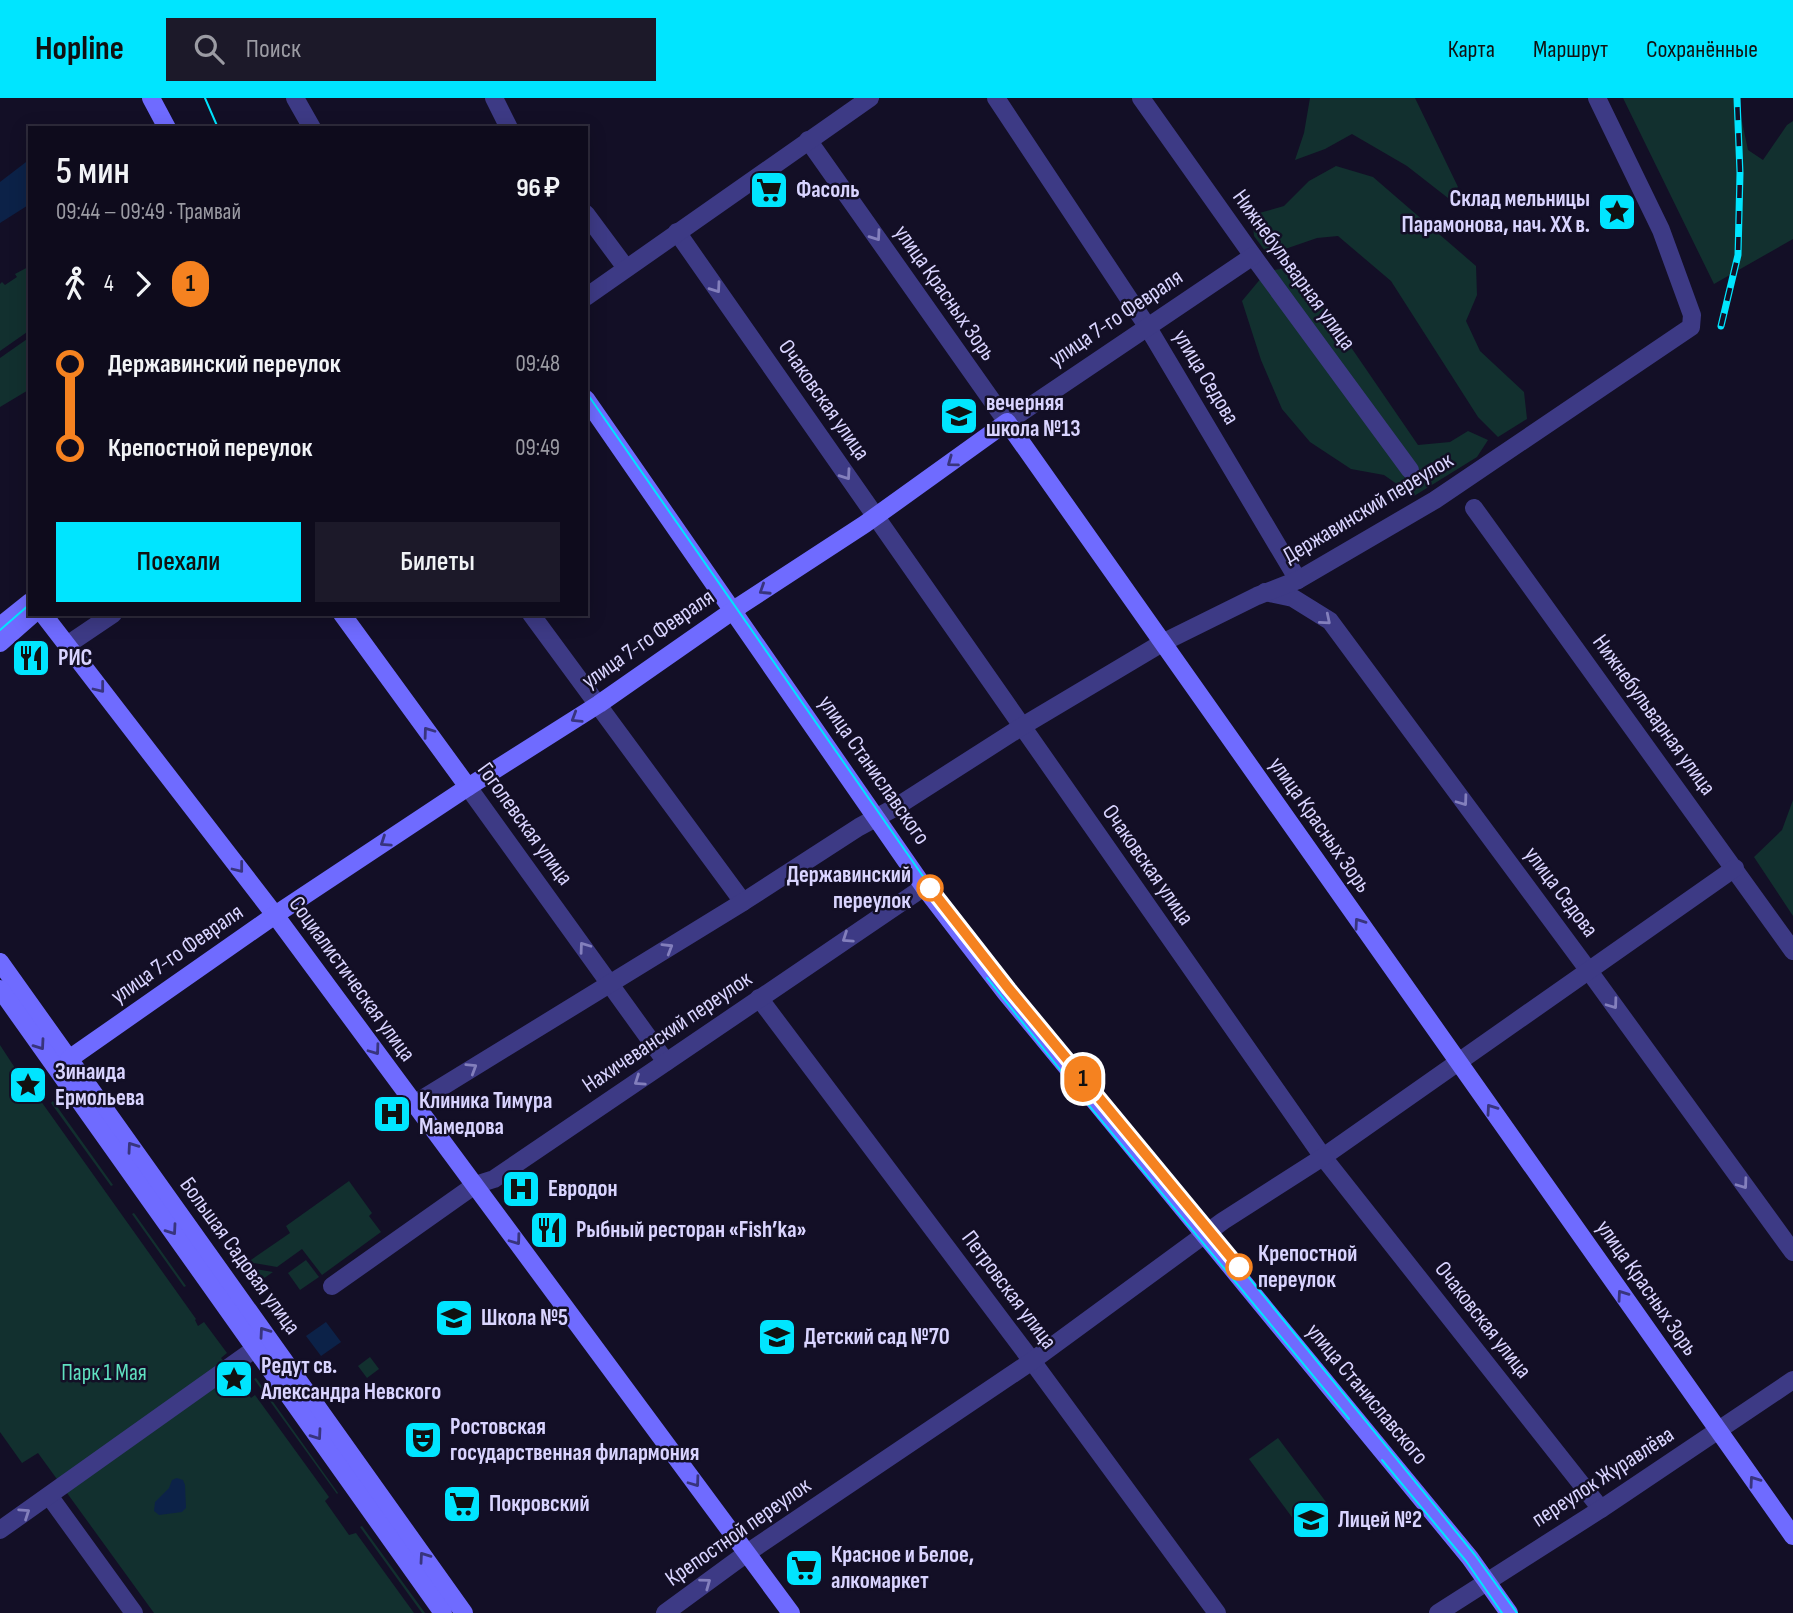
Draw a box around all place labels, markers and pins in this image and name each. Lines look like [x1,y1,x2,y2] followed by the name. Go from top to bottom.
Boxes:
[748,169,790,211] supermarket icon: Фасоль
[796,176,860,204] place label: Фасоль
[1402,185,1590,239] place label: Склад мельницы Парамонова, нач. XX в.
[1596,191,1638,233] place icon: Склад мельницы Парамонова, нач. XX в.
[986,389,1081,443] place label: вечерняя школа №13
[938,395,980,437] school or university icon: вечерняя школа №13
[10,637,52,679] restaurant icon: РИС
[58,644,92,672] place label: РИС
[787,861,911,915] place label: Державинский переулок
[917,875,943,901] marker: Державинский переулок
[55,1058,144,1112] place label: Зинаида Ермольева
[7,1064,49,1106] place icon: Зинаида Ермольева
[419,1087,552,1141] place label: Клиника Тимура Мамедова
[371,1093,413,1135] hospital icon: Клиника Тимура Мамедова
[500,1168,542,1210] hospital icon: Евродон
[548,1175,618,1203] place label: Евродон
[528,1209,570,1251] restaurant icon: Рыбный ресторан «Fish’ka»
[576,1216,807,1244] place label: Рыбный ресторан «Fish’ka»
[1258,1240,1357,1294] place label: Крепостной переулок
[1226,1254,1252,1280] marker: Крепостной переулок
[433,1297,475,1339] school or university icon: Школа №5
[481,1304,568,1332] place label: Школа №5
[756,1316,798,1358] school or university icon: Детский сад №70
[804,1323,950,1351] place label: Детский сад №70
[260,1352,441,1406] place label: Редут св. Александра Невского
[213,1358,255,1400] place icon: Редут св. Александра Невского
[450,1413,700,1467] place label: Ростовская государственная филармония
[402,1419,444,1461] theatre icon: Ростовская государственная филармония
[441,1483,483,1525] supermarket icon: Покровский
[489,1490,590,1518] place label: Покровский
[1290,1499,1332,1541] school or university icon: Лицей №2
[1338,1506,1422,1534] place label: Лицей №2
[831,1541,974,1595] place label: Красное и Белое, алкомаркет
[783,1547,825,1589] supermarket icon: Красное и Белое, алкомаркет

